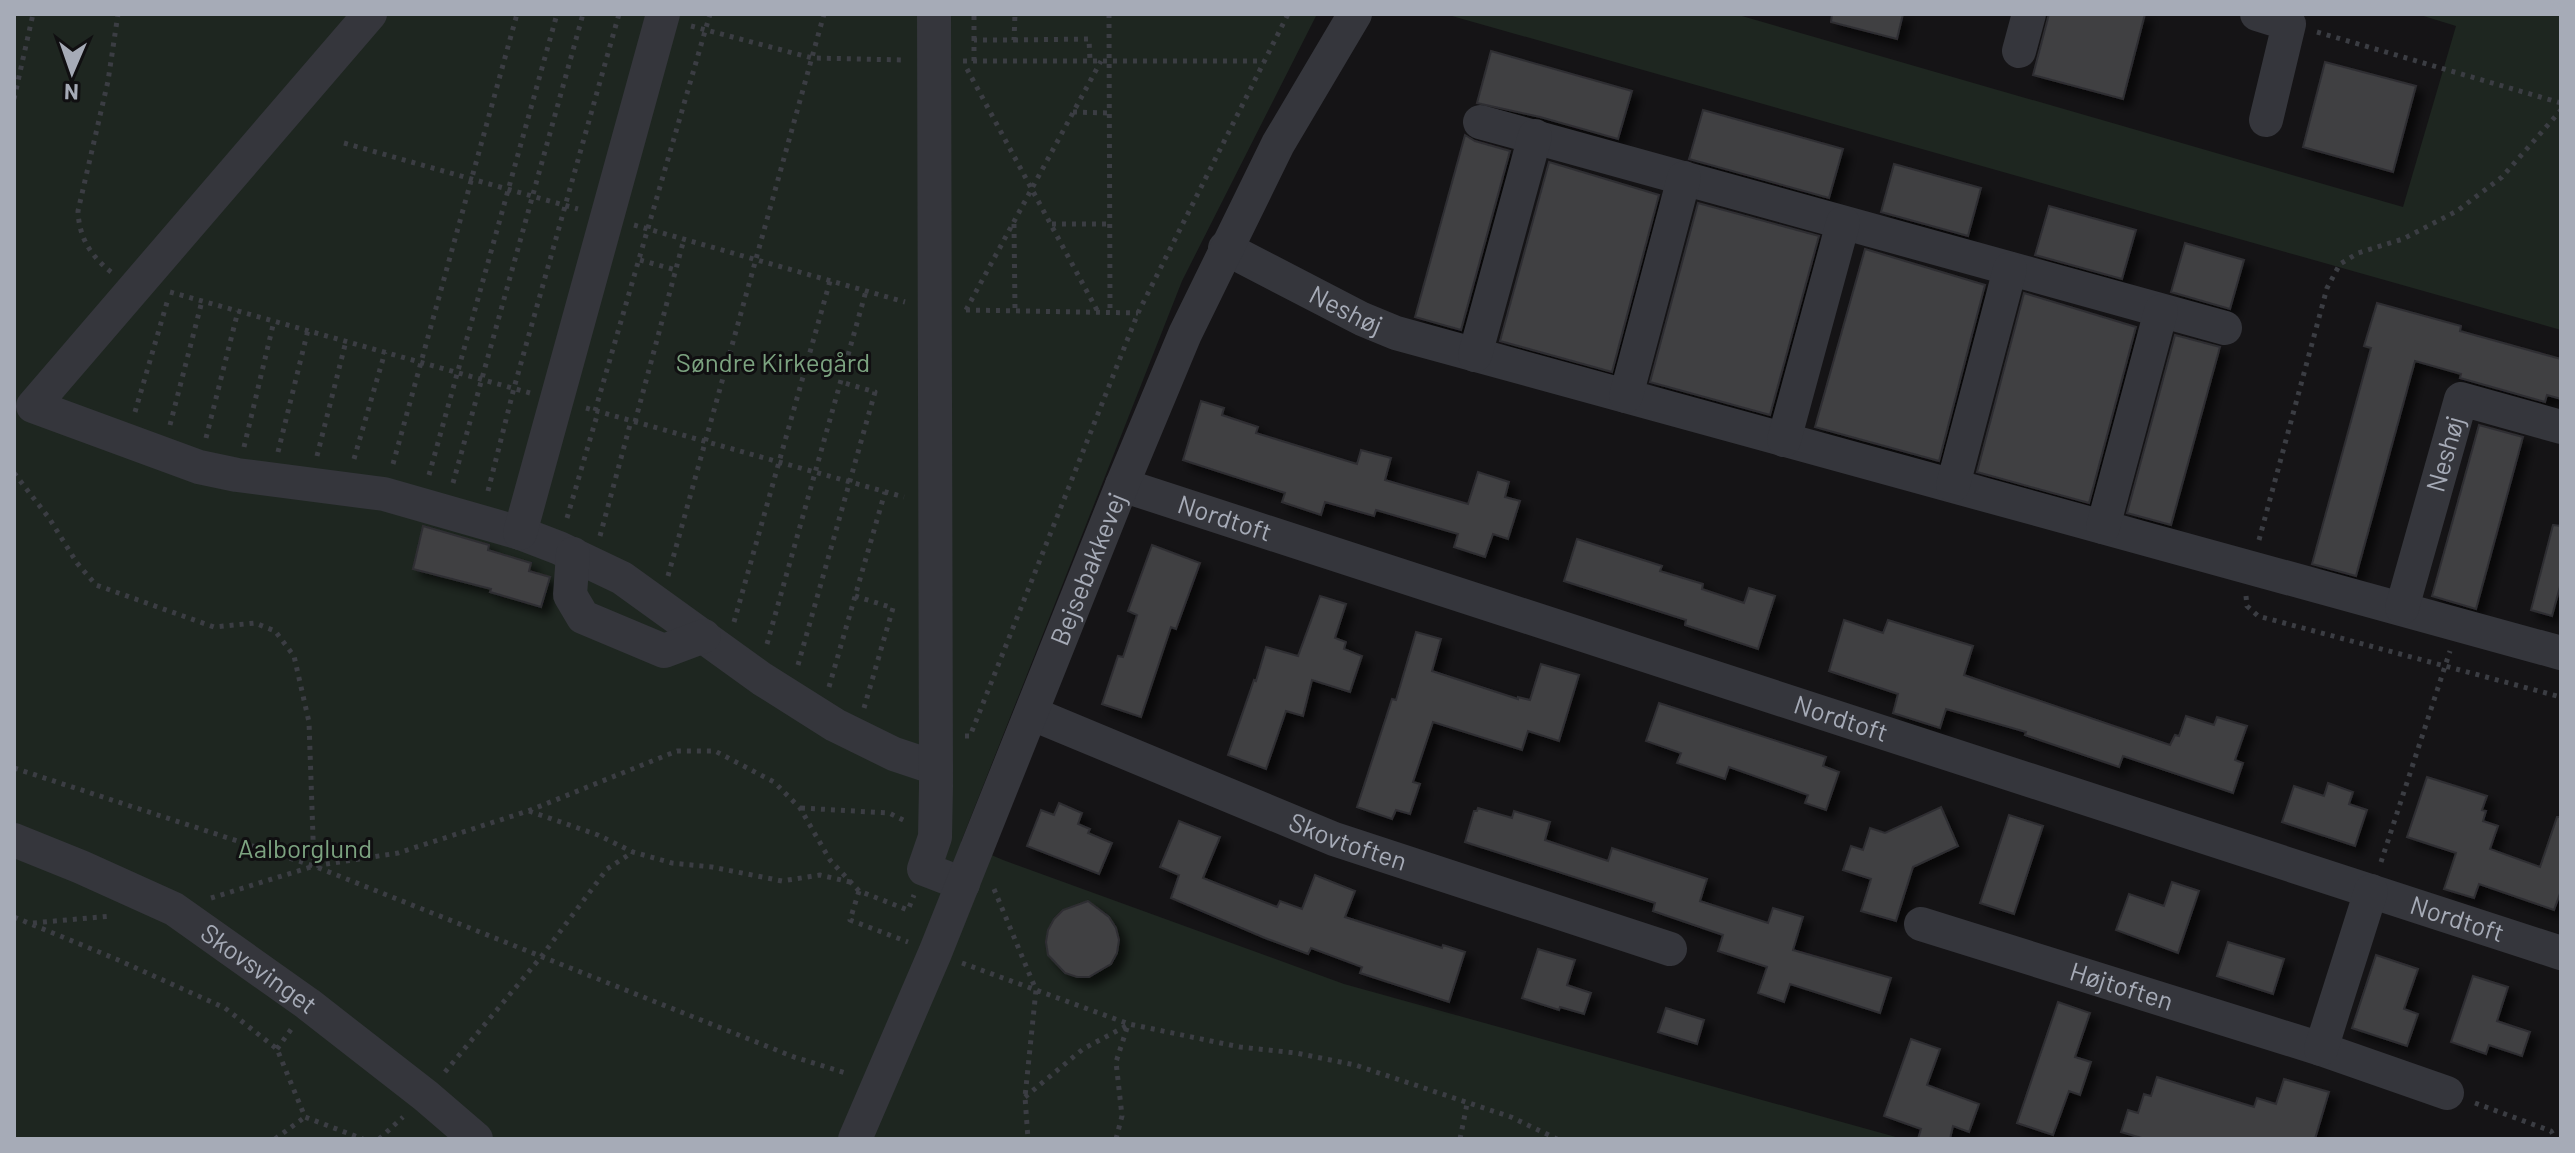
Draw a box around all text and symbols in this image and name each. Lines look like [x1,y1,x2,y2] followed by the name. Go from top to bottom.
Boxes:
[32,32,112,112] north arrow
[63,80,79,106] text: N
[1305,278,1387,340] street label: Neshøj
[676,346,870,377] park label: Søndre Kirkegård
[2419,412,2469,495] street label: Neshøj
[1174,487,1276,547] street label: Nordtoft
[1043,488,1131,649] street label: Bejsebakkevej
[1790,688,1892,747] street label: Nordtoft
[1285,805,1411,876] street label: Skovtoften
[238,832,372,863] park label: Aalborglund
[2407,888,2509,948] street label: Nordtoft
[196,916,324,1019] street label: Skovsvinget
[2066,955,2177,1016] street label: Højtoften

